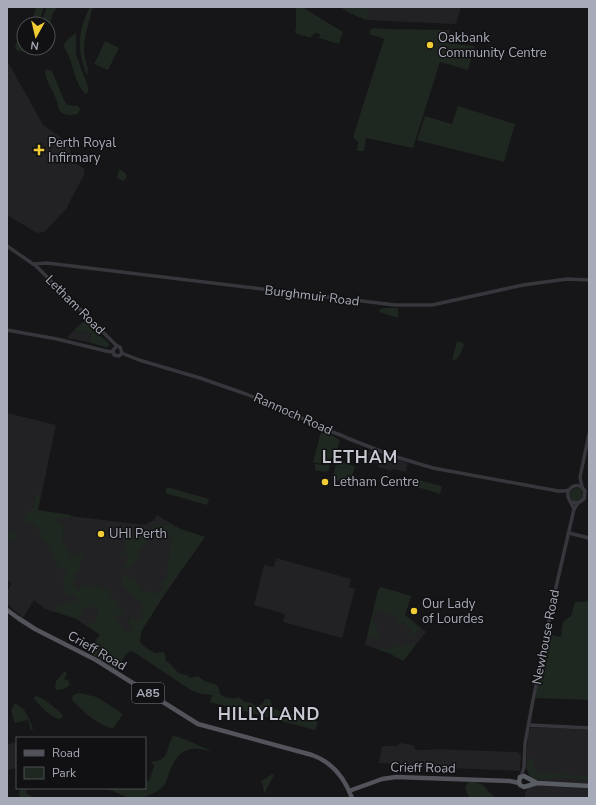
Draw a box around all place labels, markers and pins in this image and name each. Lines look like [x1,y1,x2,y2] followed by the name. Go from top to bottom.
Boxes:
[438,29,547,62] place label: Oakbank Community Centre
[425,40,435,50] marker: Oakbank Community Centre
[48,134,116,167] place label: Perth Royal Infirmary
[33,144,45,156] marker: Perth Royal Infirmary
[333,473,419,491] place label: Letham Centre
[320,477,330,487] marker: Letham Centre
[109,525,167,543] place label: UHI Perth
[96,529,106,539] marker: UHI Perth
[422,595,484,628] place label: Our Lady of Lourdes
[409,606,419,616] marker: Our Lady of Lourdes

